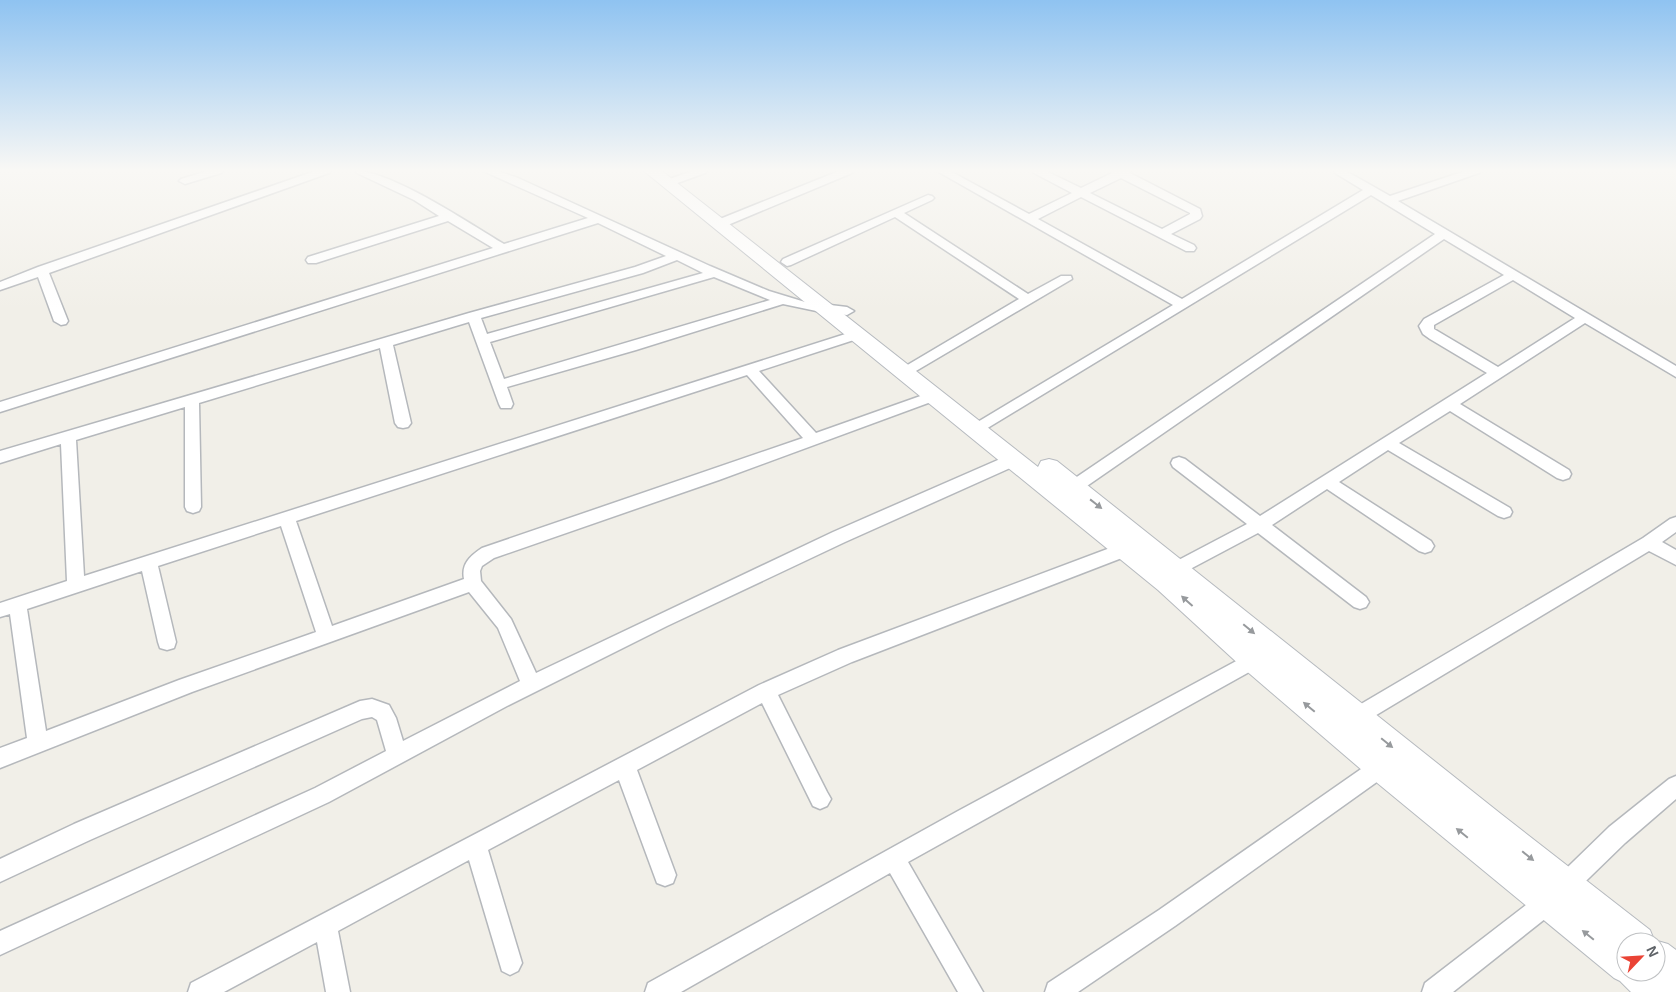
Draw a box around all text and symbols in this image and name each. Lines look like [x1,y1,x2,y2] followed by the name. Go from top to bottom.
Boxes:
[1089,499,1102,510] one-way arrow
[1181,595,1193,607] one-way arrow
[1242,623,1254,635] one-way arrow
[1304,701,1316,713] one-way arrow
[1381,738,1394,749] one-way arrow
[1455,827,1468,838] one-way arrow
[1521,851,1534,862] one-way arrow
[1582,930,1595,941] one-way arrow
[1616,932,1666,982] north arrow
[1643,944,1662,959] text: N

